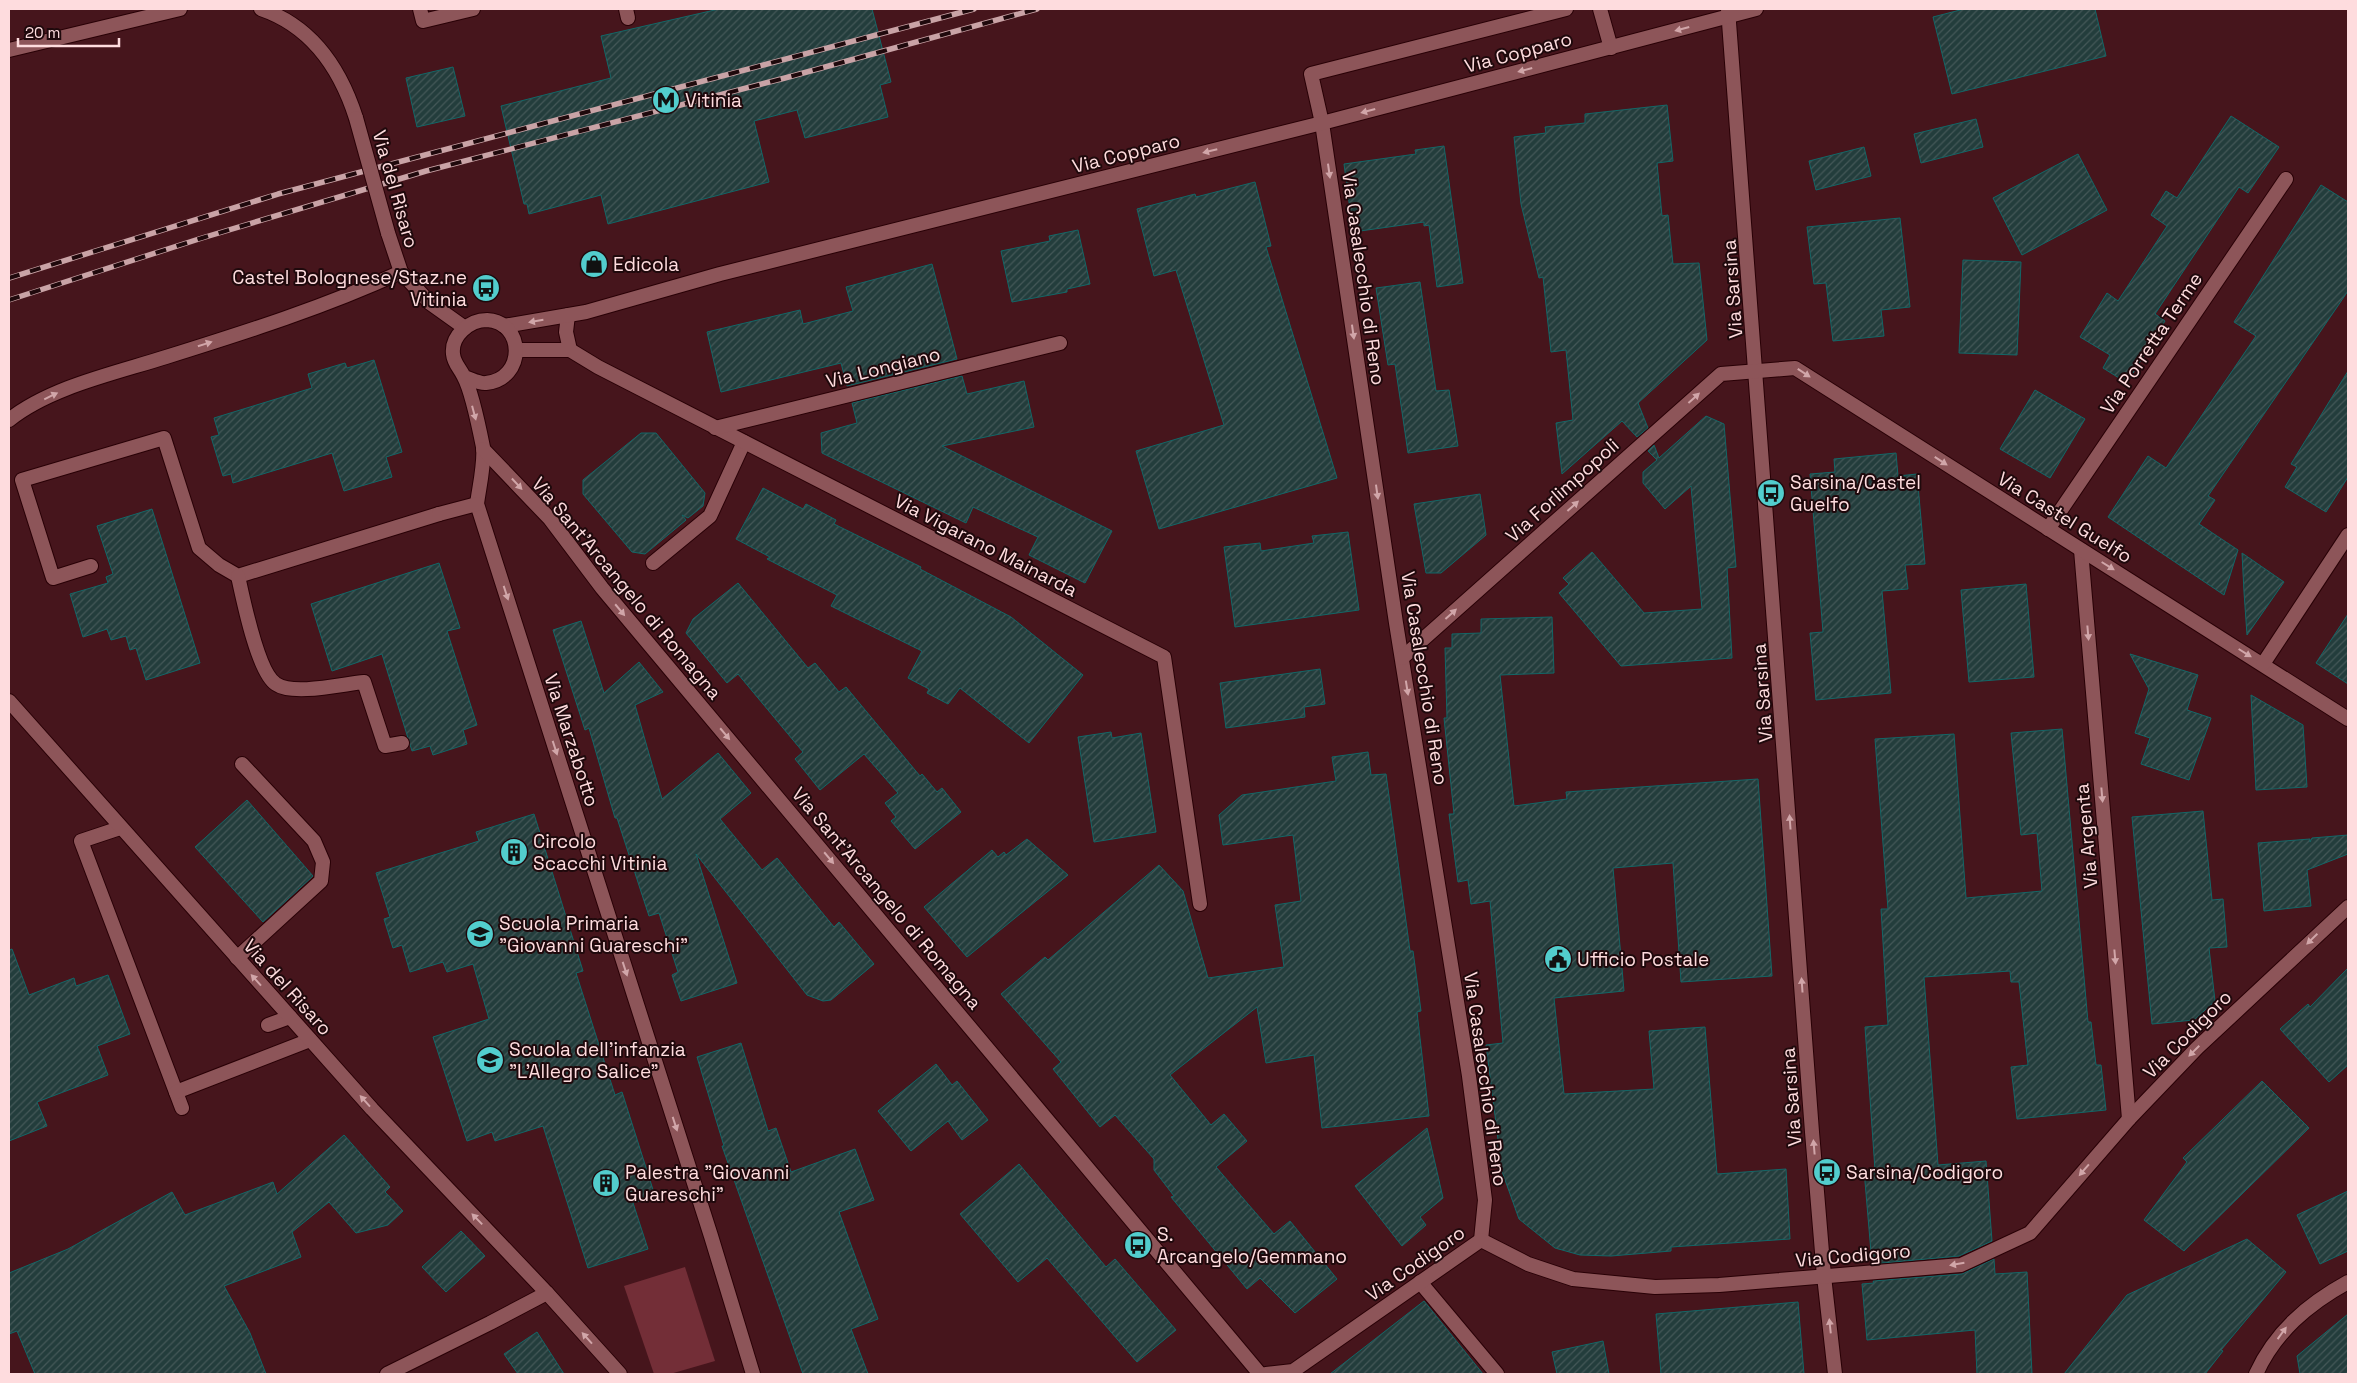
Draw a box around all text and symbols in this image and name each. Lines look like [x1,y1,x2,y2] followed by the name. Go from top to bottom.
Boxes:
[18,15,119,47] scale bar
[25,23,60,42] text: 20 m
[1675,25,1690,33] one-way arrow
[1462,26,1575,79] street label: Via Copparo
[1518,66,1533,74] one-way arrow
[651,85,681,115] metro station icon: Vitinia
[685,88,742,113] place label: Vitinia
[1360,107,1375,115] one-way arrow
[367,127,424,251] street label: Via del Risaro
[1070,128,1183,179] street label: Via Copparo
[1203,147,1218,155] one-way arrow
[1326,163,1334,179] one-way arrow
[1336,169,1391,387] street label: Via Casalecchio di Reno
[1717,239,1748,339] street label: Via Sarsina
[579,249,609,279] shop icon: Edicola
[613,252,679,277] place label: Edicola
[232,265,467,312] place label: Castel Bolognese/Staz.ne Vitinia
[2095,268,2208,419] street label: Via Porretta Terme
[471,273,501,303] bus stop icon: Castel Bolognese/Staz.ne Vitinia
[528,317,544,325] one-way arrow
[1350,324,1358,340] one-way arrow
[198,340,213,348] one-way arrow
[823,341,943,394] street label: Via Longiano
[1797,368,1810,378] one-way arrow
[44,392,58,400] one-way arrow
[1688,392,1700,404] one-way arrow
[470,405,478,420] one-way arrow
[1500,433,1624,548] street label: Via Forlimpopoli
[1934,456,1947,465] one-way arrow
[1993,466,2137,569] street label: Via Castel Guelfo
[1790,470,1921,517] place label: Sarsina/Castel Guelfo
[526,472,727,705] street label: Via Sant'Arcangelo di Romagna
[511,478,523,490] one-way arrow
[1756,478,1786,508] bus stop icon: Sarsina/Castel Guelfo
[1373,485,1381,501] one-way arrow
[890,488,1082,602] street label: Via Vigarano Mainarda
[1566,500,1578,512] one-way arrow
[2101,562,2114,571] one-way arrow
[1395,569,1454,787] street label: Via Casalecchio di Reno
[502,585,510,600] one-way arrow
[614,603,626,615] one-way arrow
[1445,608,1457,620] one-way arrow
[2084,625,2092,641] one-way arrow
[1747,643,1778,743] street label: Via Sarsina
[2239,648,2252,657] one-way arrow
[538,671,605,810] street label: Via Marzabotto
[1403,680,1411,696] one-way arrow
[719,727,730,740] one-way arrow
[551,740,559,755] one-way arrow
[786,782,987,1015] street label: Via Sant'Arcangelo di Romagna
[2069,782,2104,889] street label: Via Argenta
[2098,787,2106,803] one-way arrow
[1785,814,1793,830] one-way arrow
[533,829,667,876] place label: Circolo Scacchi Vitinia
[499,837,529,867] building icon: Circolo Scacchi Vitinia
[824,852,835,865] one-way arrow
[499,911,688,958] place label: Scuola Primaria "Giovanni Guareschi"
[465,919,495,949] school or university icon: Scuola Primaria "Giovanni Guareschi"
[2306,933,2318,945] one-way arrow
[238,934,338,1041] street label: Via del Risaro
[1543,944,1573,974] public building icon: Ufficio Postale
[1577,947,1709,972] place label: Ufficio Postale
[2111,949,2119,965] one-way arrow
[622,962,629,977] one-way arrow
[1458,970,1513,1188] street label: Via Casalecchio di Reno
[251,973,262,986] one-way arrow
[1797,976,1805,992] one-way arrow
[2138,985,2237,1084] street label: Via Codigoro
[509,1037,686,1084] place label: Scuola dell'infanzia "L'Allegro Salice"
[475,1045,505,1075] school or university icon: Scuola dell'infanzia "L'Allegro Salice"
[2188,1045,2200,1057] one-way arrow
[1776,1047,1807,1147] street label: Via Sarsina
[359,1095,371,1107] one-way arrow
[671,1117,679,1132] one-way arrow
[1809,1138,1817,1154] one-way arrow
[1812,1157,1842,1187] bus stop icon: Sarsina/Codigoro
[625,1160,790,1207] place label: Palestra "Giovanni Guareschi"
[1846,1160,2003,1185] place label: Sarsina/Codigoro
[2078,1164,2090,1176] one-way arrow
[591,1168,621,1198] building icon: Palestra "Giovanni Guareschi"
[471,1213,483,1225] one-way arrow
[1361,1220,1470,1307] street label: Via Codigoro
[1157,1222,1347,1269] place label: S. Arcangelo/Gemmano
[1123,1230,1153,1260] bus stop icon: S. Arcangelo/Gemmano
[1794,1238,1912,1273] street label: Via Codigoro
[1948,1261,1964,1269] one-way arrow
[1826,1318,1834,1334] one-way arrow
[2277,1326,2287,1340] one-way arrow
[581,1332,593,1344] one-way arrow

